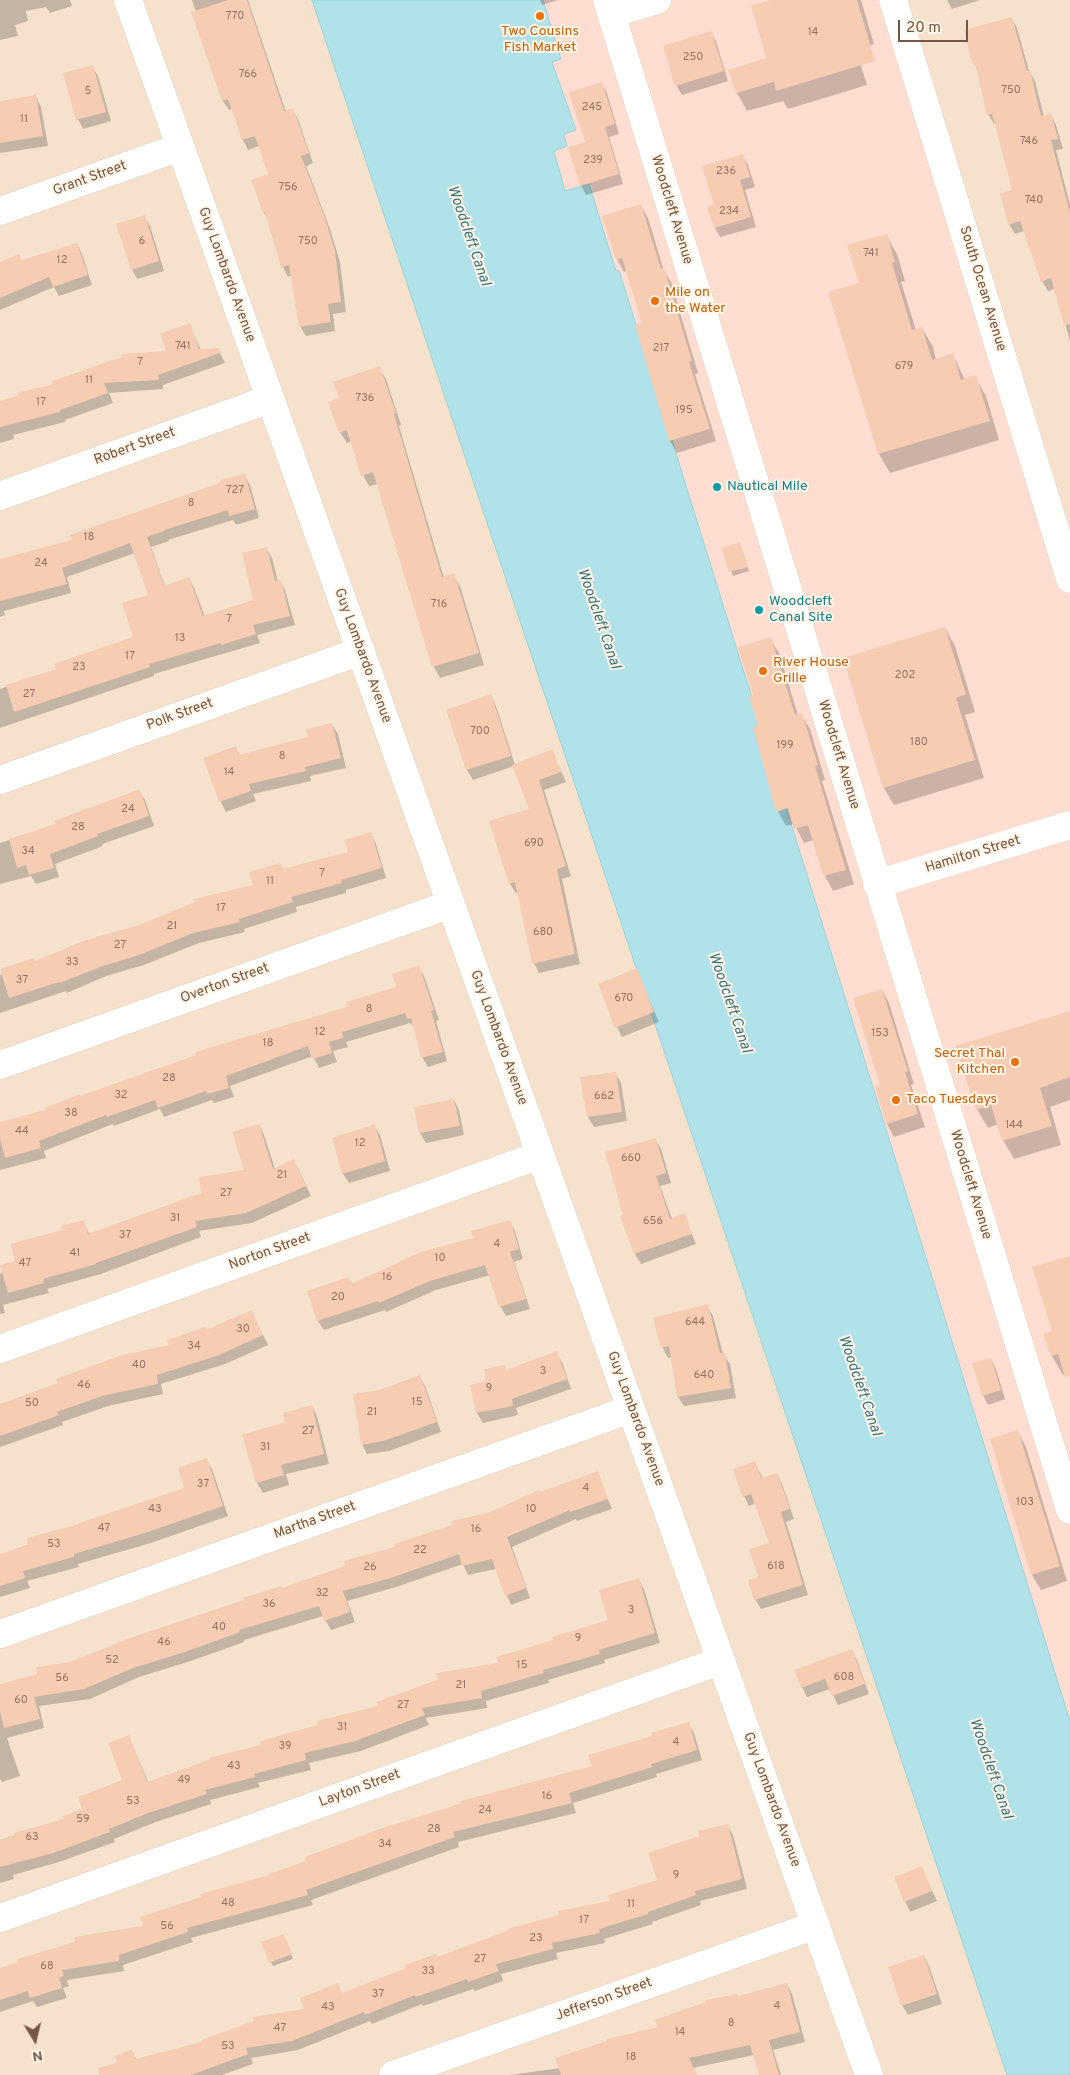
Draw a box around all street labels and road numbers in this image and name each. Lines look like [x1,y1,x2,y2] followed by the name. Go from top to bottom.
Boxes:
[646,153,696,267] street label: Woodcleft Avenue
[51,158,129,200] street label: Grant Street
[194,205,258,345] street label: Guy Lombardo Avenue
[955,224,1009,354] street label: South Ocean Avenue
[92,425,178,469] street label: Robert Street
[330,586,394,726] street label: Guy Lombardo Avenue
[144,695,216,735] street label: Polk Street
[813,698,863,812] street label: Woodcleft Avenue
[923,833,1023,877] street label: Hamilton Street
[178,960,272,1008] street label: Overton Street
[466,968,530,1108] street label: Guy Lombardo Avenue
[945,1128,995,1242] street label: Woodcleft Avenue
[227,1229,313,1275] street label: Norton Street
[603,1349,667,1489] street label: Guy Lombardo Avenue
[272,1498,358,1544] street label: Martha Street
[739,1730,803,1870] street label: Guy Lombardo Avenue
[317,1767,403,1811] street label: Layton Street
[553,1975,655,2025] street label: Jefferson Street

